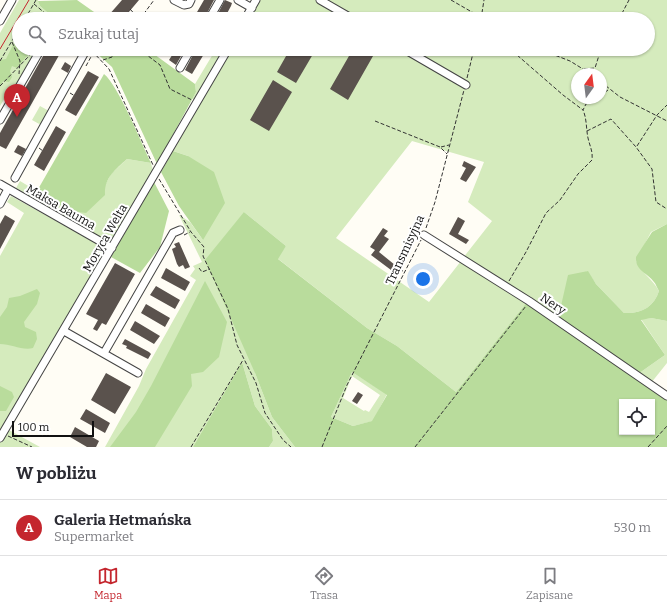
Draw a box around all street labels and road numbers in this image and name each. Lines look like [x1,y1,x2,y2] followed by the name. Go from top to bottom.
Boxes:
[24,182,99,233] street label: Maksa Bauma
[80,201,130,274] street label: Moryca Welta
[383,212,428,287] street label: Transmisyjna
[538,290,569,318] street label: Nery

